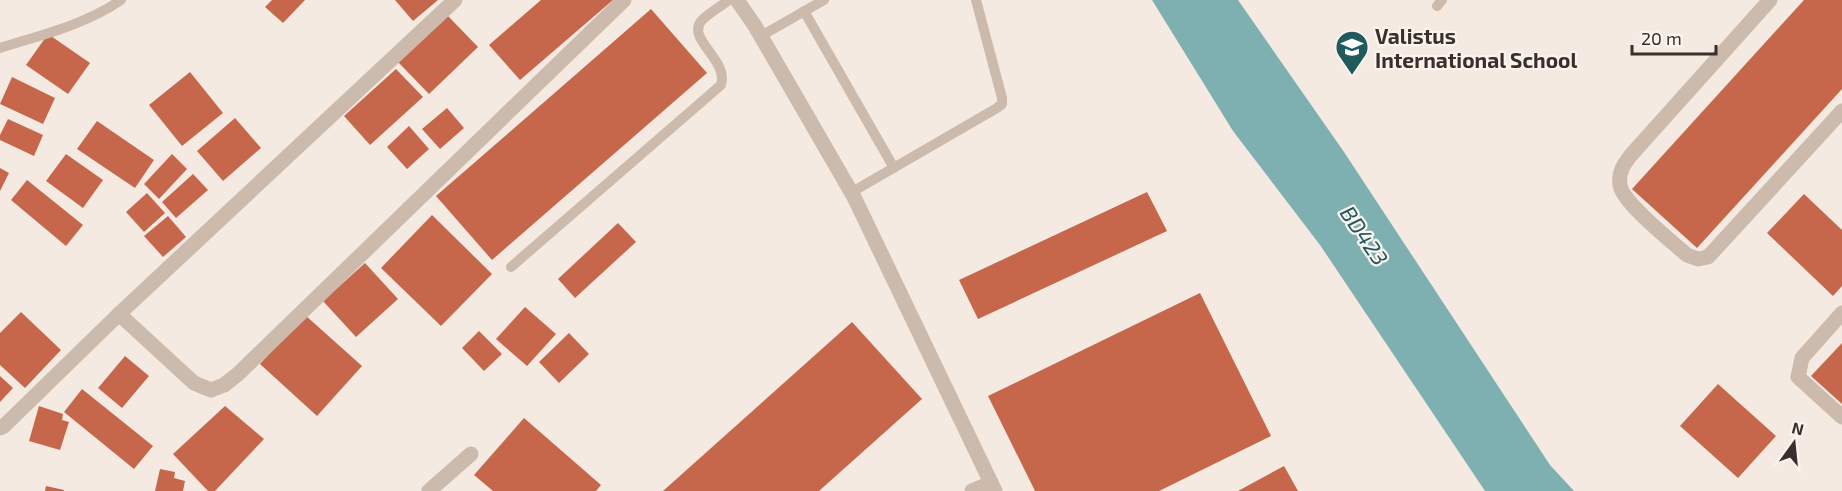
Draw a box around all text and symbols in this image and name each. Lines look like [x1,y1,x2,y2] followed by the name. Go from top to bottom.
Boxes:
[1632,18,1716,56] scale bar
[1375,23,1578,72] place label: Valistus International School
[1641,27,1682,49] text: 20 m
[1334,29,1370,76] school or university icon: Valistus International School
[1336,200,1394,270] water label: BD423
[1764,413,1824,473] north arrow
[1790,417,1806,439] text: N

